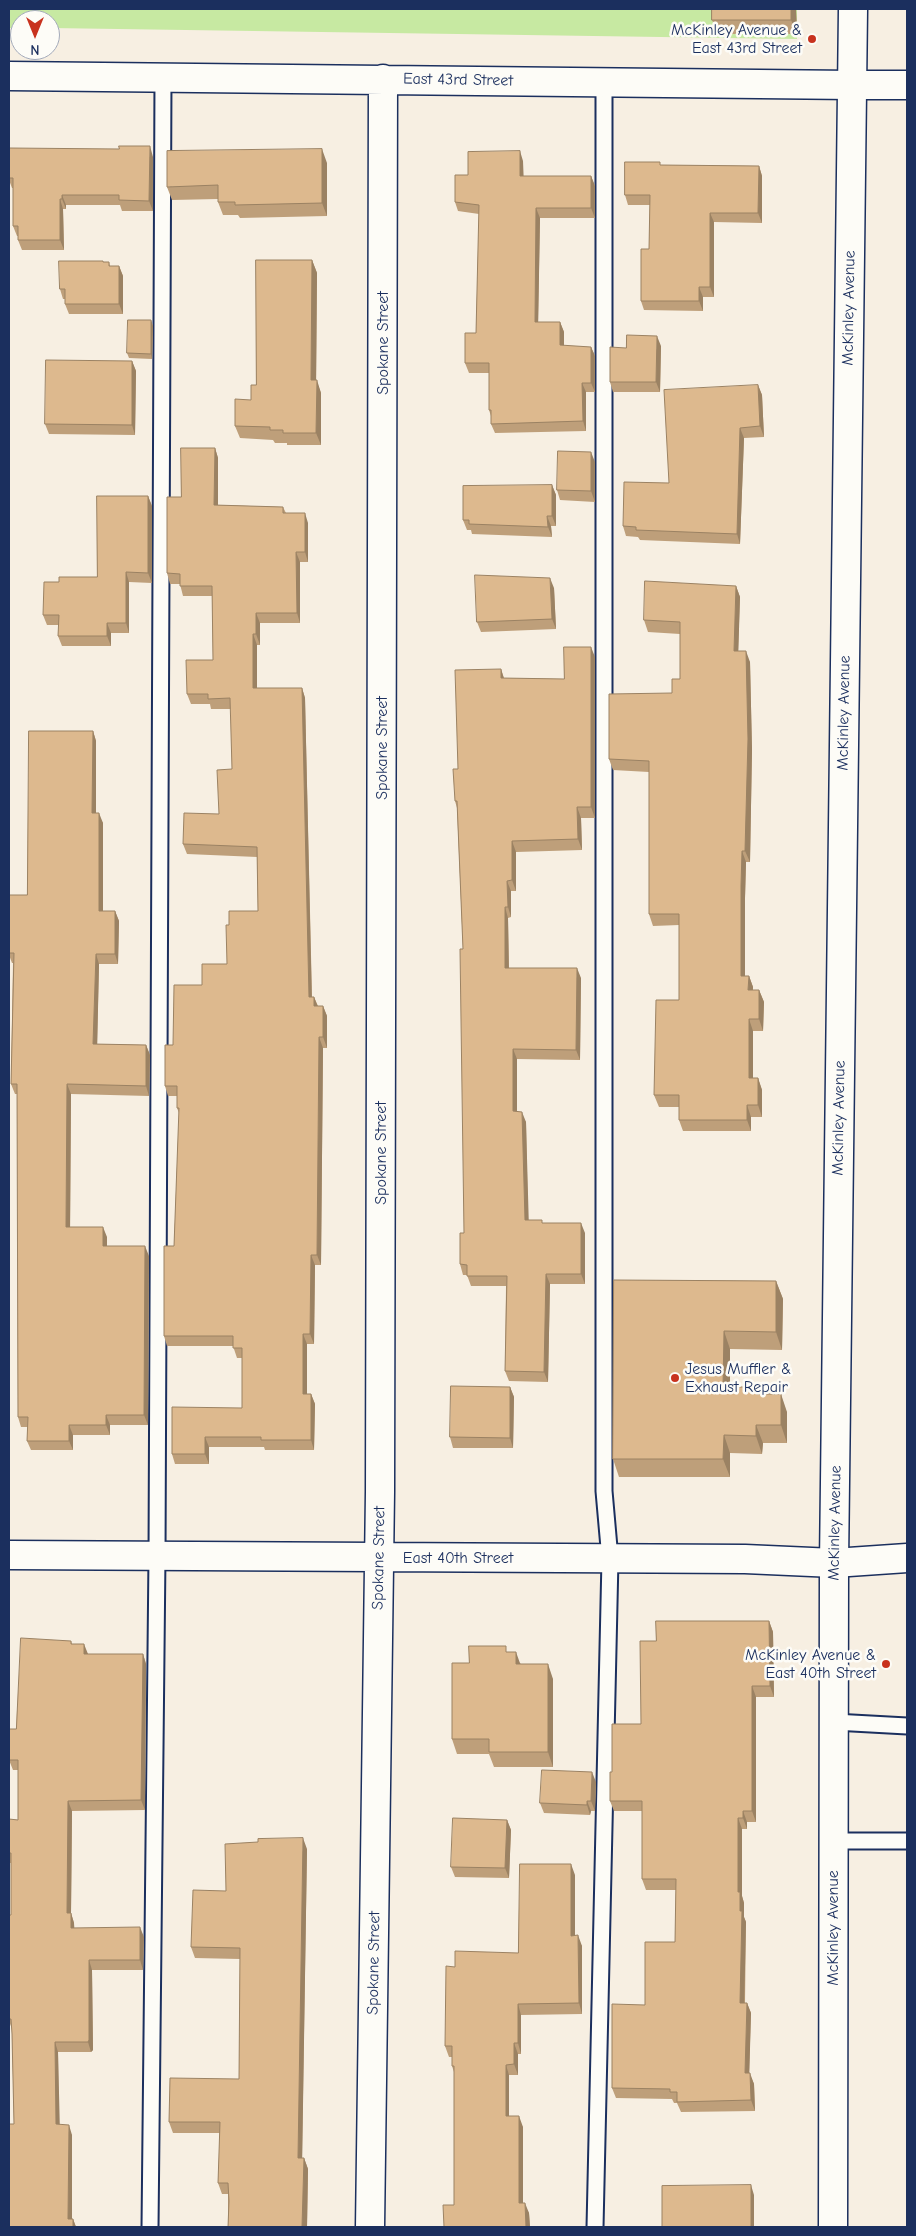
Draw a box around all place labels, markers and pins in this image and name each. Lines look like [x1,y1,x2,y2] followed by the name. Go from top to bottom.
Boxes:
[671,20,802,58] place label: McKinley Avenue & East 43rd Street
[806,33,818,45] marker: McKinley Avenue & East 43rd Street
[685,1359,791,1397] place label: Jesus Muffler & Exhaust Repair
[669,1372,681,1384] marker: Jesus Muffler & Exhaust Repair
[745,1645,876,1683] place label: McKinley Avenue & East 40th Street
[880,1658,892,1670] marker: McKinley Avenue & East 40th Street

